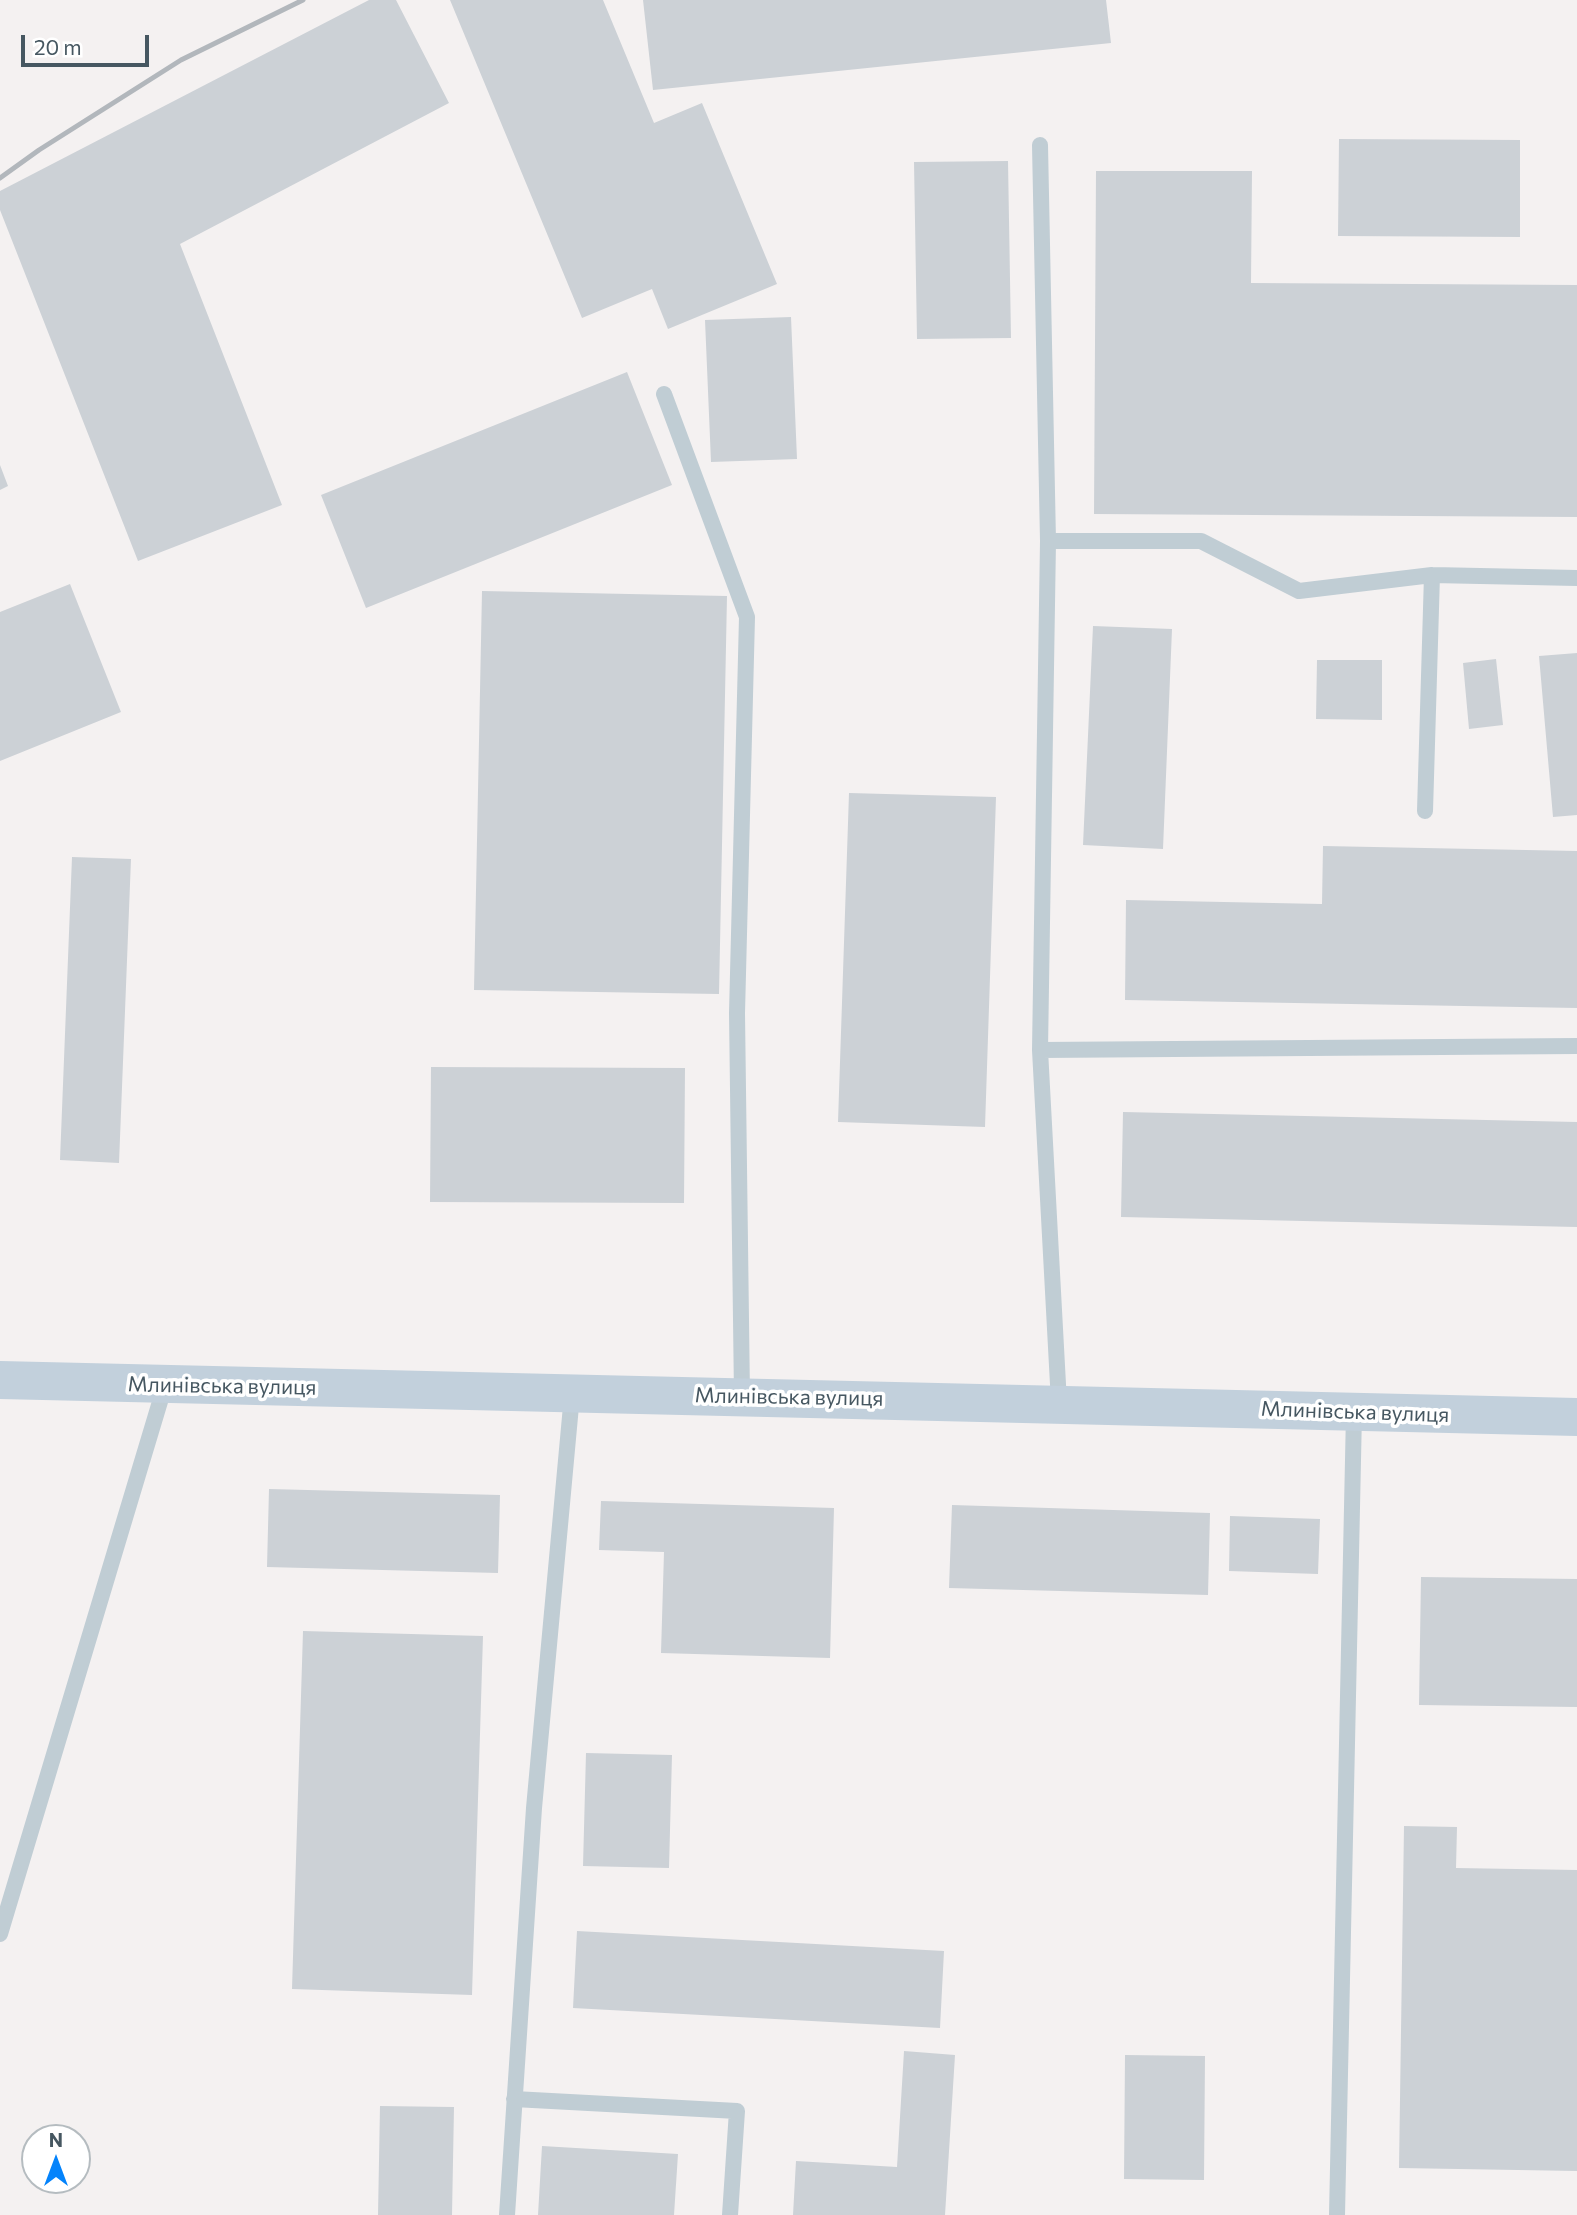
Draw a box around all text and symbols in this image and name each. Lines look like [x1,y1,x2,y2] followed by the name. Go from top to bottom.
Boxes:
[24,21,152,65] scale bar
[34,34,82,59] text: 20 m
[127,1372,317,1400] street label: Млинівська вулиця
[694,1383,884,1411] street label: Млинівська вулиця
[1260,1396,1450,1428] street label: Млинівська вулиця
[21,2124,91,2194] north arrow
[49,2128,63,2151] text: N

